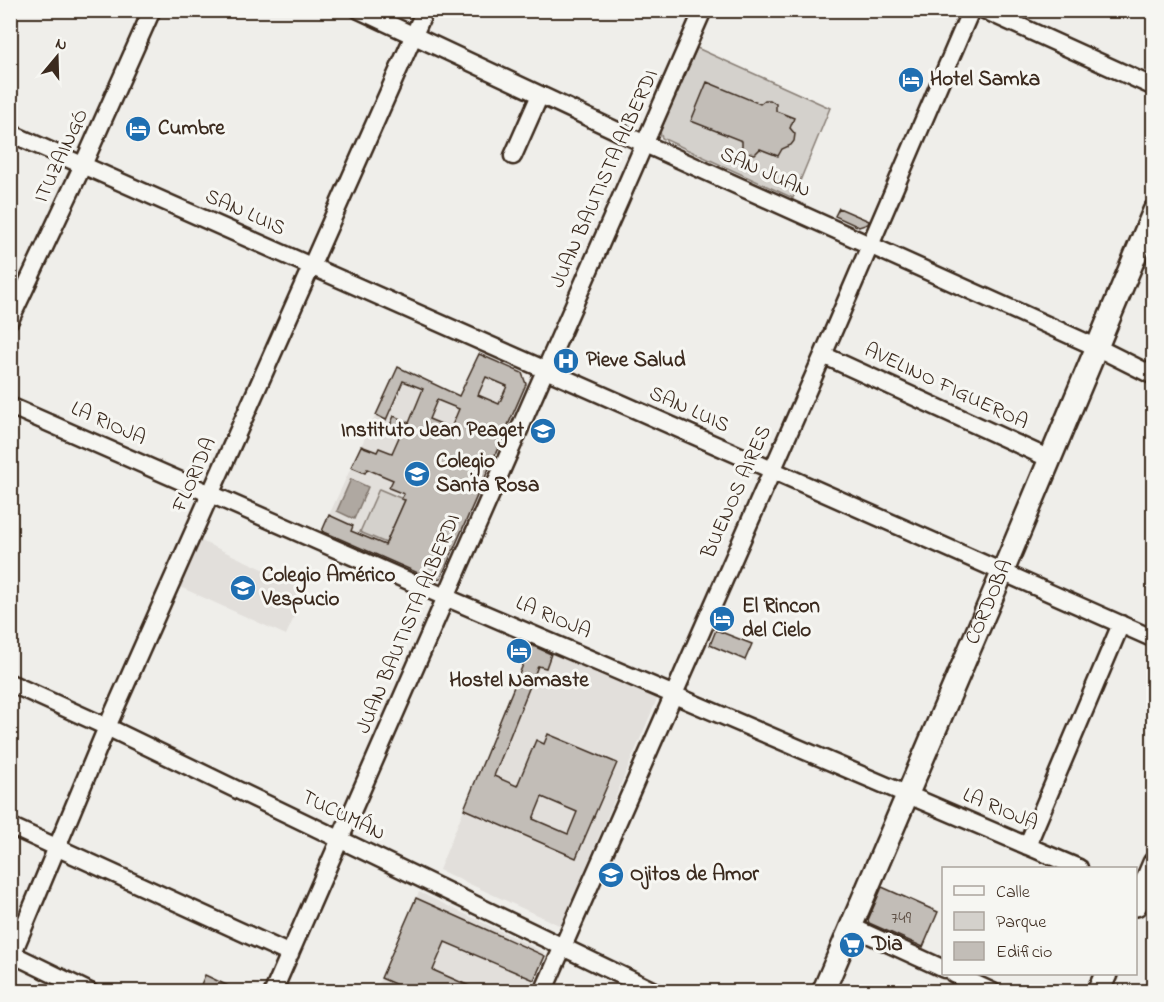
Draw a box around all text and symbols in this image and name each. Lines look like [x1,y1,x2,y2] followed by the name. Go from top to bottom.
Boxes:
[27,27,87,87] north arrow
[52,32,70,58] text: N
[543,65,667,293] street label: JUAN BAUTISTA ALBERDI
[896,65,926,95] hotel icon: Hotel Samka
[930,65,1040,95] place label: Hotel Samka
[27,104,97,208] street label: ITUZAINGÓ
[123,114,153,144] hotel icon: Cumbre
[158,114,225,144] place label: Cumbre
[715,140,815,206] street label: SAN JUAN
[200,182,290,244] street label: SAN LUIS
[859,336,1033,438] street label: AVELINO FIGUEROA
[551,346,581,376] hospital icon: Pieve Salud
[586,346,686,376] place label: Pieve Salud
[644,379,734,441] street label: SAN LUIS
[66,394,150,454] street label: LA RIOJA
[341,416,525,448] place label: Instituto Jean Peaget
[528,416,558,446] school or university icon: Instituto Jean Peaget
[694,421,780,564] street label: BUENOS AIRES
[165,433,225,518] street label: FLORIDA
[436,447,539,501] place label: Colegio Santa Rosa
[402,459,432,489] school or university icon: Colegio Santa Rosa
[349,509,469,739] street label: JUAN BAUTISTA ALBERDI
[958,555,1021,649] street label: CÓRDOBA
[261,561,395,615] place label: Colegio Américo Vespucio
[228,573,258,603] school or university icon: Colegio Américo Vespucio
[511,589,595,647] street label: LA RIOJA
[742,592,820,646] place label: El Rincon del Cielo
[707,604,737,634] hotel icon: El Rincon del Cielo
[504,636,534,666] hotel icon: Hostel Namaste
[449,666,589,696] place label: Hostel Namaste
[958,781,1042,839] street label: LA RIOJA
[296,782,390,849] street label: TUCUMÁN
[596,860,626,890] school or university icon: Ojitos de Amor
[630,860,759,890] place label: Ojitos de Amor
[942,867,1137,975] legend
[996,880,1031,906] text: Calle
[891,906,912,932] house number: 749
[996,910,1047,936] text: Parque
[837,930,867,960] supermarket icon: Dia
[871,930,903,960] place label: Dia
[996,940,1052,966] text: Edificio

